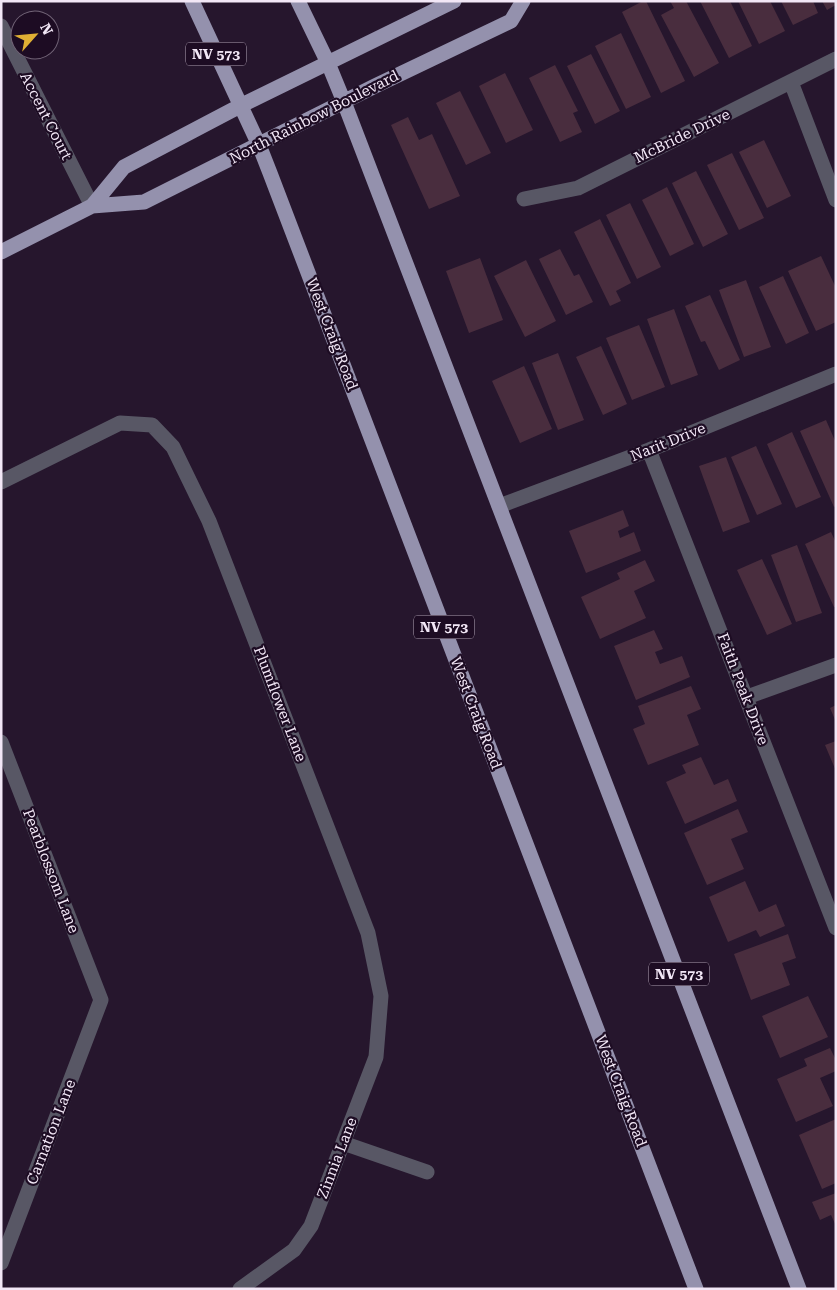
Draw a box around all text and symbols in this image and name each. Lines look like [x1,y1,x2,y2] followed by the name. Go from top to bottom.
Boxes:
[10,10,60,60] north arrow
[37,21,56,38] text: N
[186,42,246,66] road number: NV 573
[226,66,402,168] street label: North Rainbow Boulevard
[16,69,76,163] street label: Accent Court
[631,105,733,167] street label: McBride Drive
[302,276,362,393] street label: West Craig Road
[628,419,708,465] street label: Narit Drive
[414,616,474,638] road number: NV 573
[713,631,773,747] street label: Faith Peak Drive
[250,644,310,764] street label: Plumflower Lane
[446,655,506,772] street label: West Craig Road
[19,806,83,936] street label: Pearblossom Lane
[649,962,709,986] road number: NV 573
[591,1033,651,1150] street label: West Craig Road
[23,1077,79,1187] street label: Carnation Lane
[313,1115,361,1201] street label: Zinnia Lane

